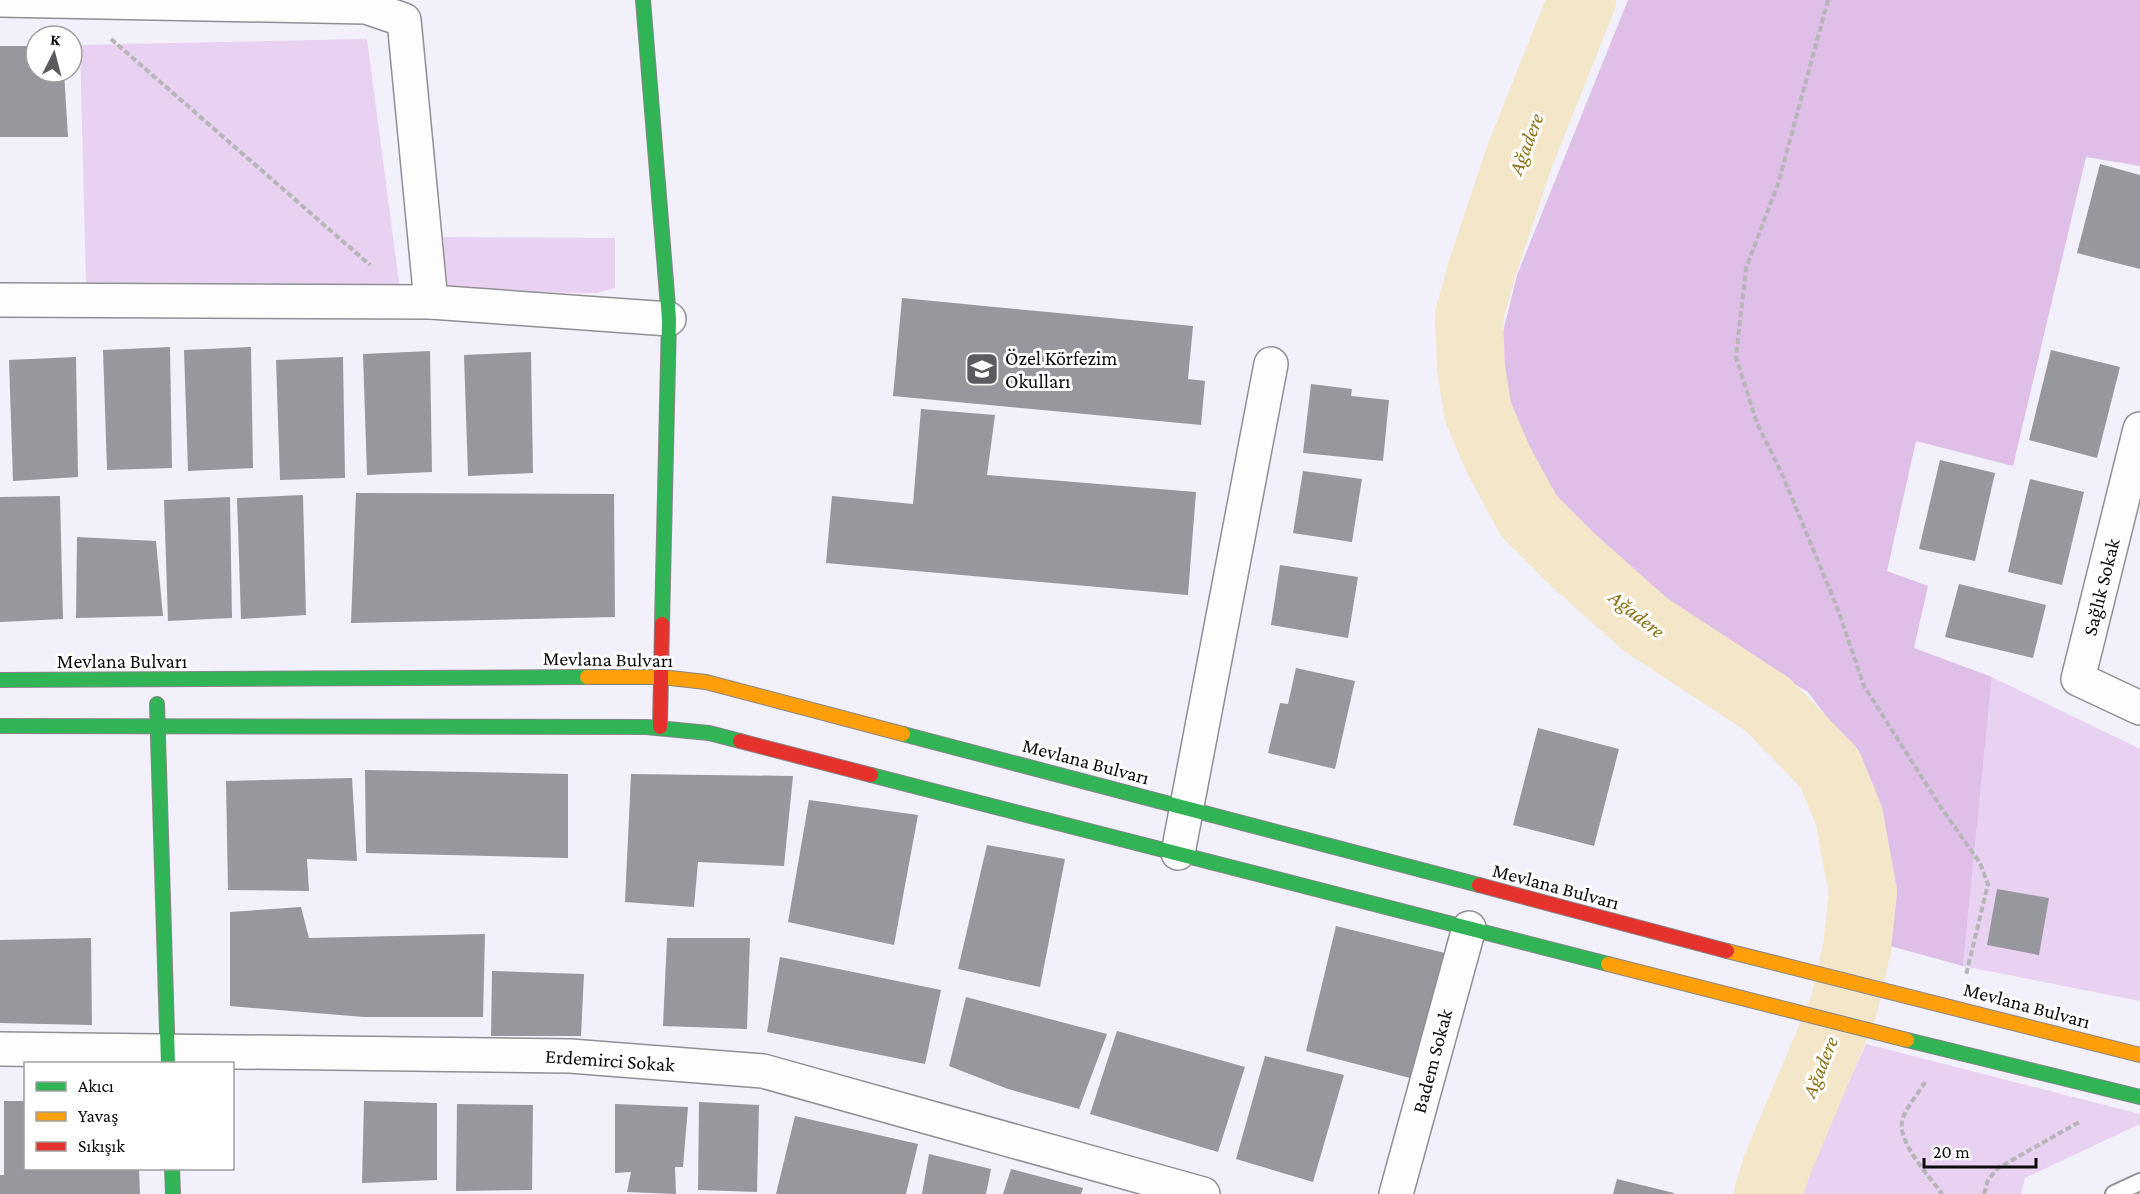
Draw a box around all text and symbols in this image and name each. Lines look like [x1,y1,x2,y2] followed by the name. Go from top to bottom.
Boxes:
[24,24,84,84] north arrow
[50,31,62,49] text: K
[1503,110,1549,179] water label: Ağadere
[1005,347,1117,392] place label: Özel Körfezim Okulları
[964,351,1000,387] school or university icon: Özel Körfezim Okulları
[2078,536,2125,638] street label: Sağlık Sokak
[1604,584,1670,643] water label: Ağadere
[543,647,673,671] street label: Mevlana Bulvarı
[57,650,187,672] street label: Mevlana Bulvarı
[1020,734,1152,788] street label: Mevlana Bulvarı
[1490,859,1622,913] street label: Mevlana Bulvarı
[1961,978,2093,1032] street label: Mevlana Bulvarı
[1408,1006,1457,1115] street label: Badem Sokak
[1797,1033,1843,1102] water label: Ağadere
[545,1045,676,1076] street label: Erdemirci Sokak
[24,1062,234,1170] legend
[78,1076,114,1096] text: Akıcı
[78,1106,118,1126] text: Yavaş
[1924,1131,2036,1169] scale bar
[78,1136,125,1156] text: Sıkışık
[1933,1142,1970,1162] text: 20 m

